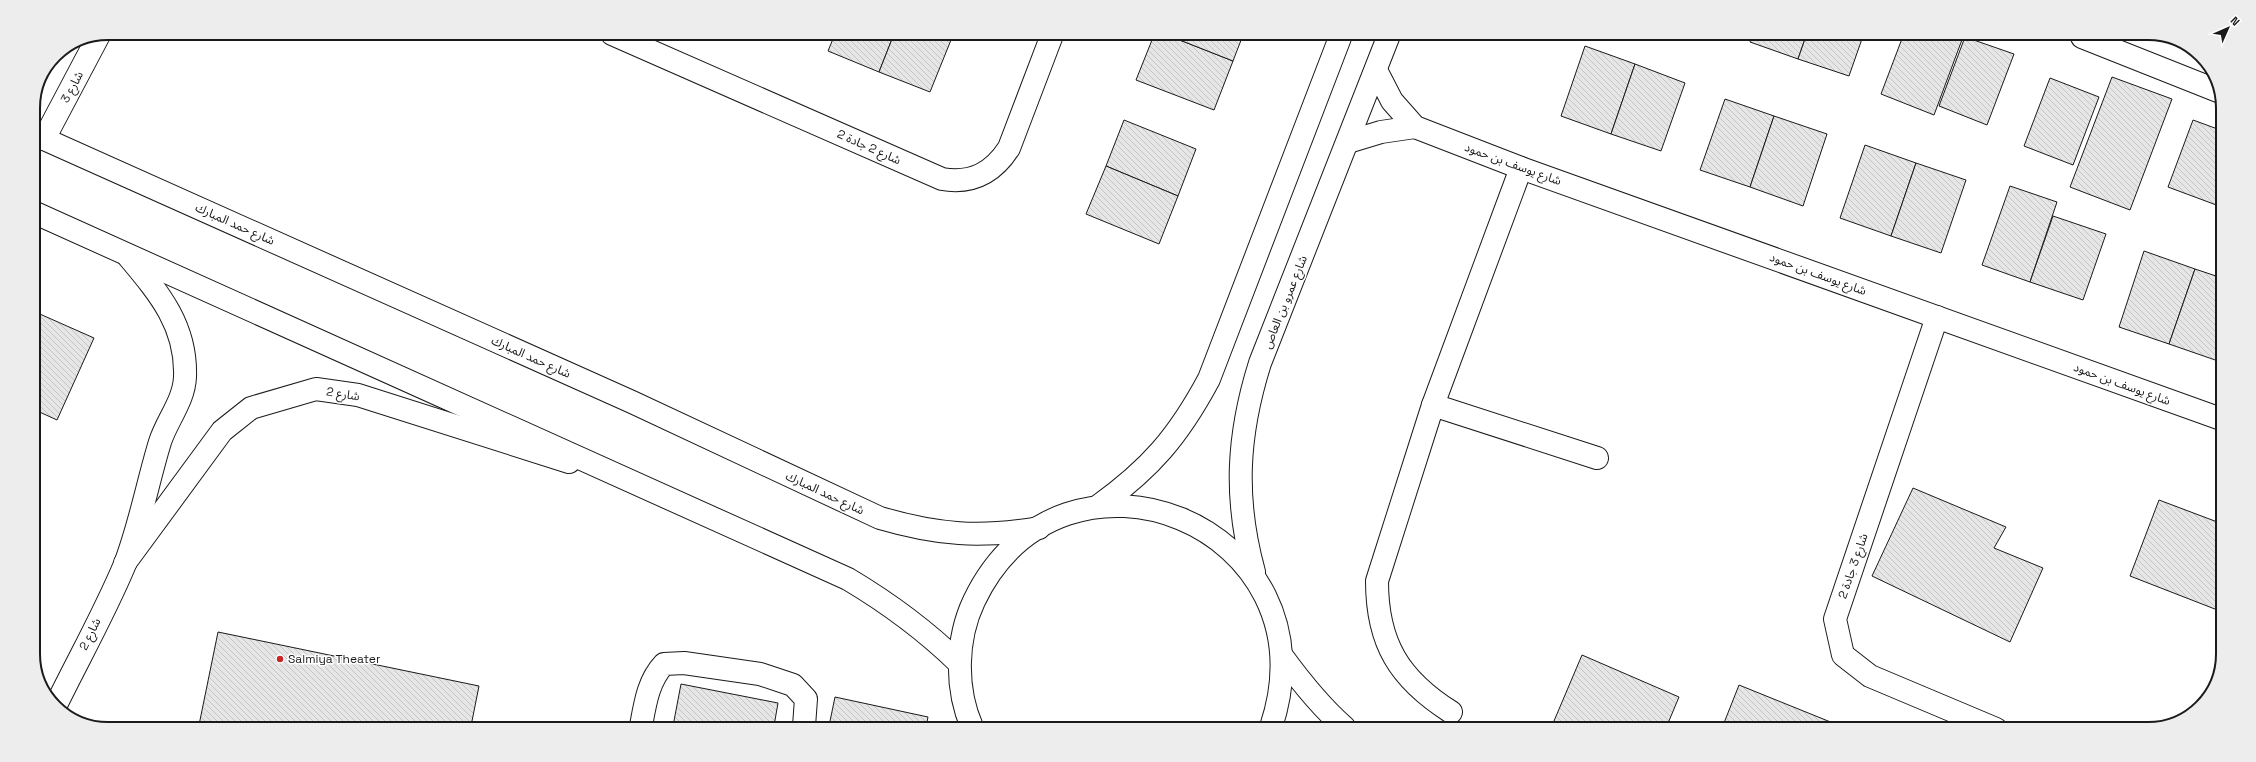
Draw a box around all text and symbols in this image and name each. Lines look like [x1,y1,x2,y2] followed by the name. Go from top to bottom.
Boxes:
[2208,8,2248,48] north arrow
[2228,13,2243,28] text: N
[57,68,88,106] street label: شارع 3
[834,126,903,169] street label: شارع 2 جادة 2
[1462,139,1564,190] street label: شارع يوسف بن حمود
[192,199,277,250] street label: شارع حمد المبارك
[1767,249,1869,300] street label: شارع يوسف بن حمود
[1259,253,1312,351] street label: شارع عمرو بن العاص
[488,332,573,383] street label: شارع حمد المبارك
[2071,359,2173,410] street label: شارع يوسف بن حمود
[325,383,361,406] street label: شارع 2
[783,468,867,519] street label: شارع حمد المبارك
[1834,531,1873,601] street label: شارع 3 جادة 2
[75,615,105,653] street label: شارع 2
[288,651,381,667] place label: Salmiya Theater
[275,654,285,664] marker: Salmiya Theater

